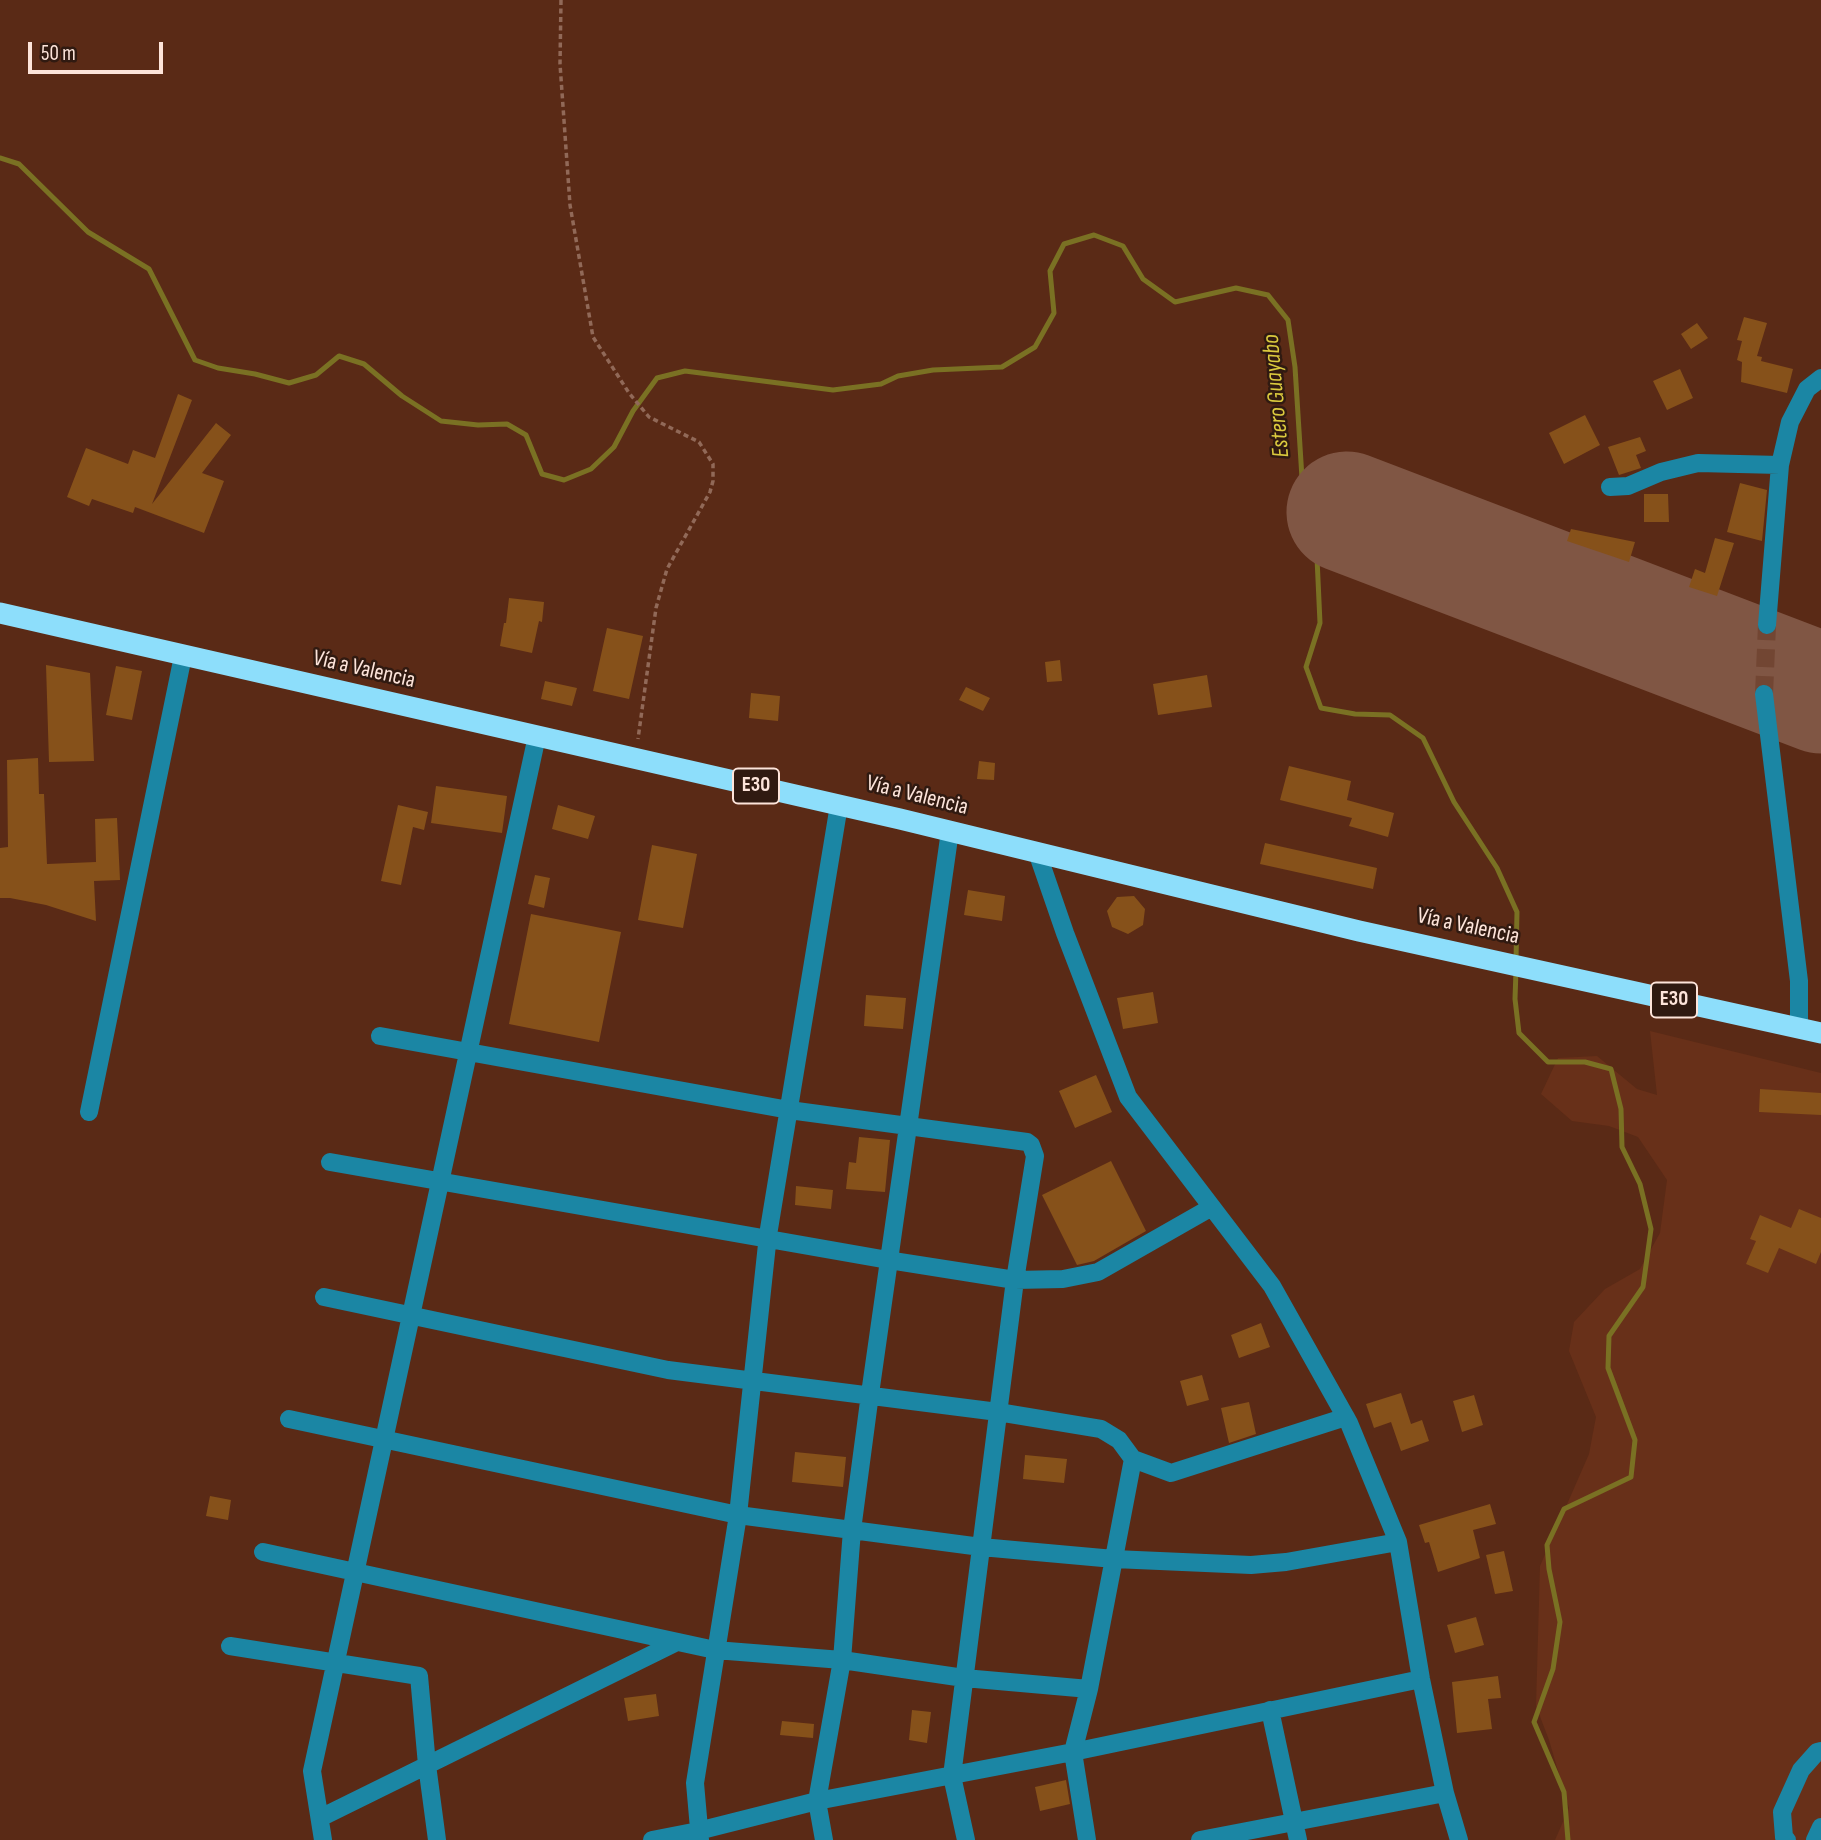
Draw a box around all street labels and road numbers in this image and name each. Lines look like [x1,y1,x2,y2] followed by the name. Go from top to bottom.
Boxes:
[310,645,418,695] street label: Vía a Valencia
[733,768,779,804] road number: E30
[863,770,971,822] street label: Vía a Valencia
[1414,903,1522,951] street label: Vía a Valencia
[1651,982,1697,1018] road number: E30

